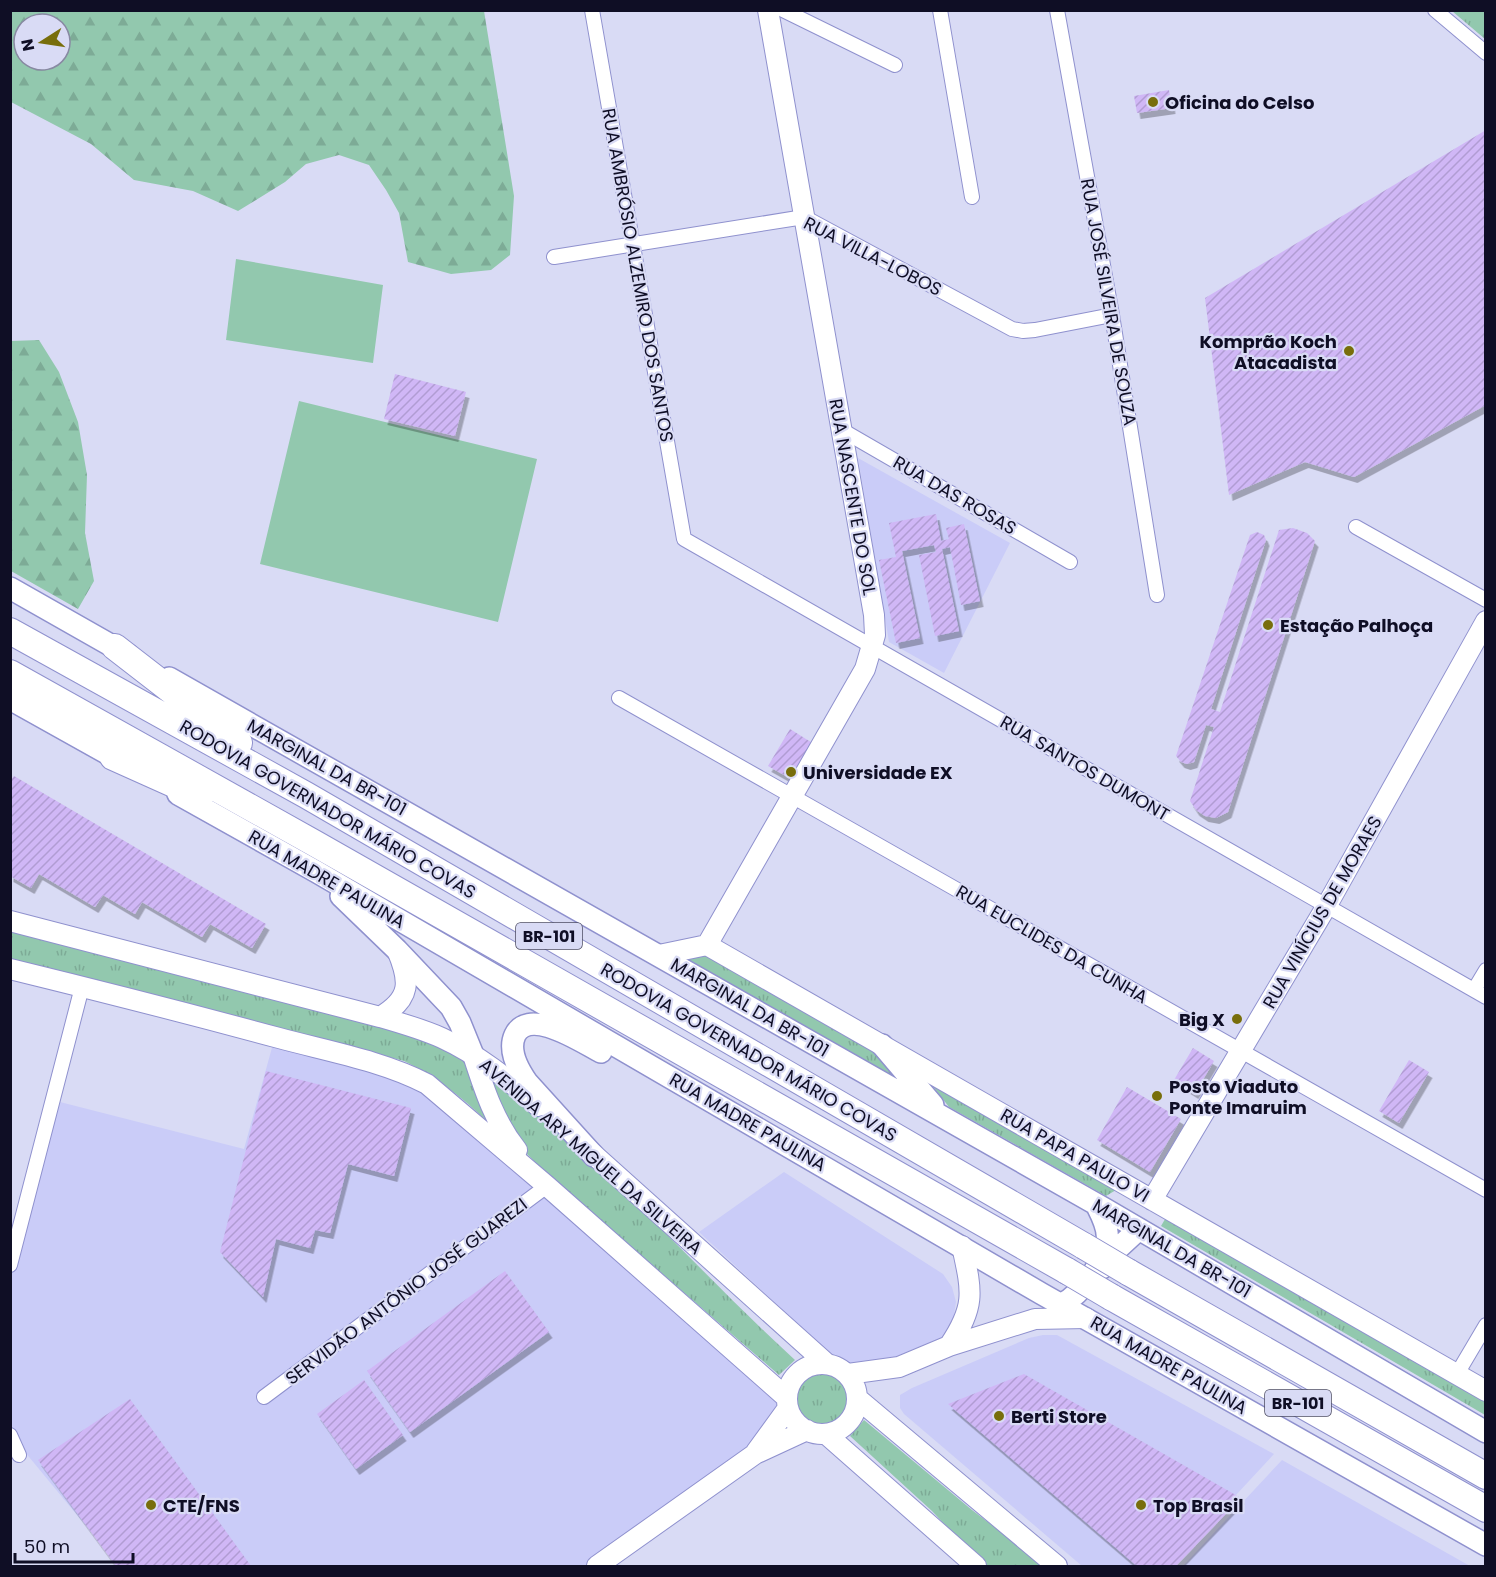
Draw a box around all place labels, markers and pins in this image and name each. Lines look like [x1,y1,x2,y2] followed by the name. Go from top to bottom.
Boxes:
[1165,90,1314,115] place label: Oficina do Celso
[1146,95,1160,109] marker: Oficina do Celso
[1199,329,1337,375] place label: Komprão Koch Atacadista
[1342,344,1356,358] marker: Komprão Koch Atacadista
[1280,613,1433,638] place label: Estação Palhoça
[1261,618,1275,632] marker: Estação Palhoça
[803,760,953,785] place label: Universidade EX
[784,765,798,779] marker: Universidade EX
[1179,1007,1225,1032] place label: Big X
[1230,1012,1244,1026] marker: Big X
[1169,1074,1307,1120] place label: Posto Viaduto Ponte Imaruim
[1150,1089,1164,1103] marker: Posto Viaduto Ponte Imaruim
[1011,1404,1107,1429] place label: Berti Store
[992,1409,1006,1423] marker: Berti Store
[163,1493,240,1518] place label: CTE/FNS
[1153,1493,1244,1518] place label: Top Brasil
[144,1498,158,1512] marker: CTE/FNS
[1134,1498,1148,1512] marker: Top Brasil

